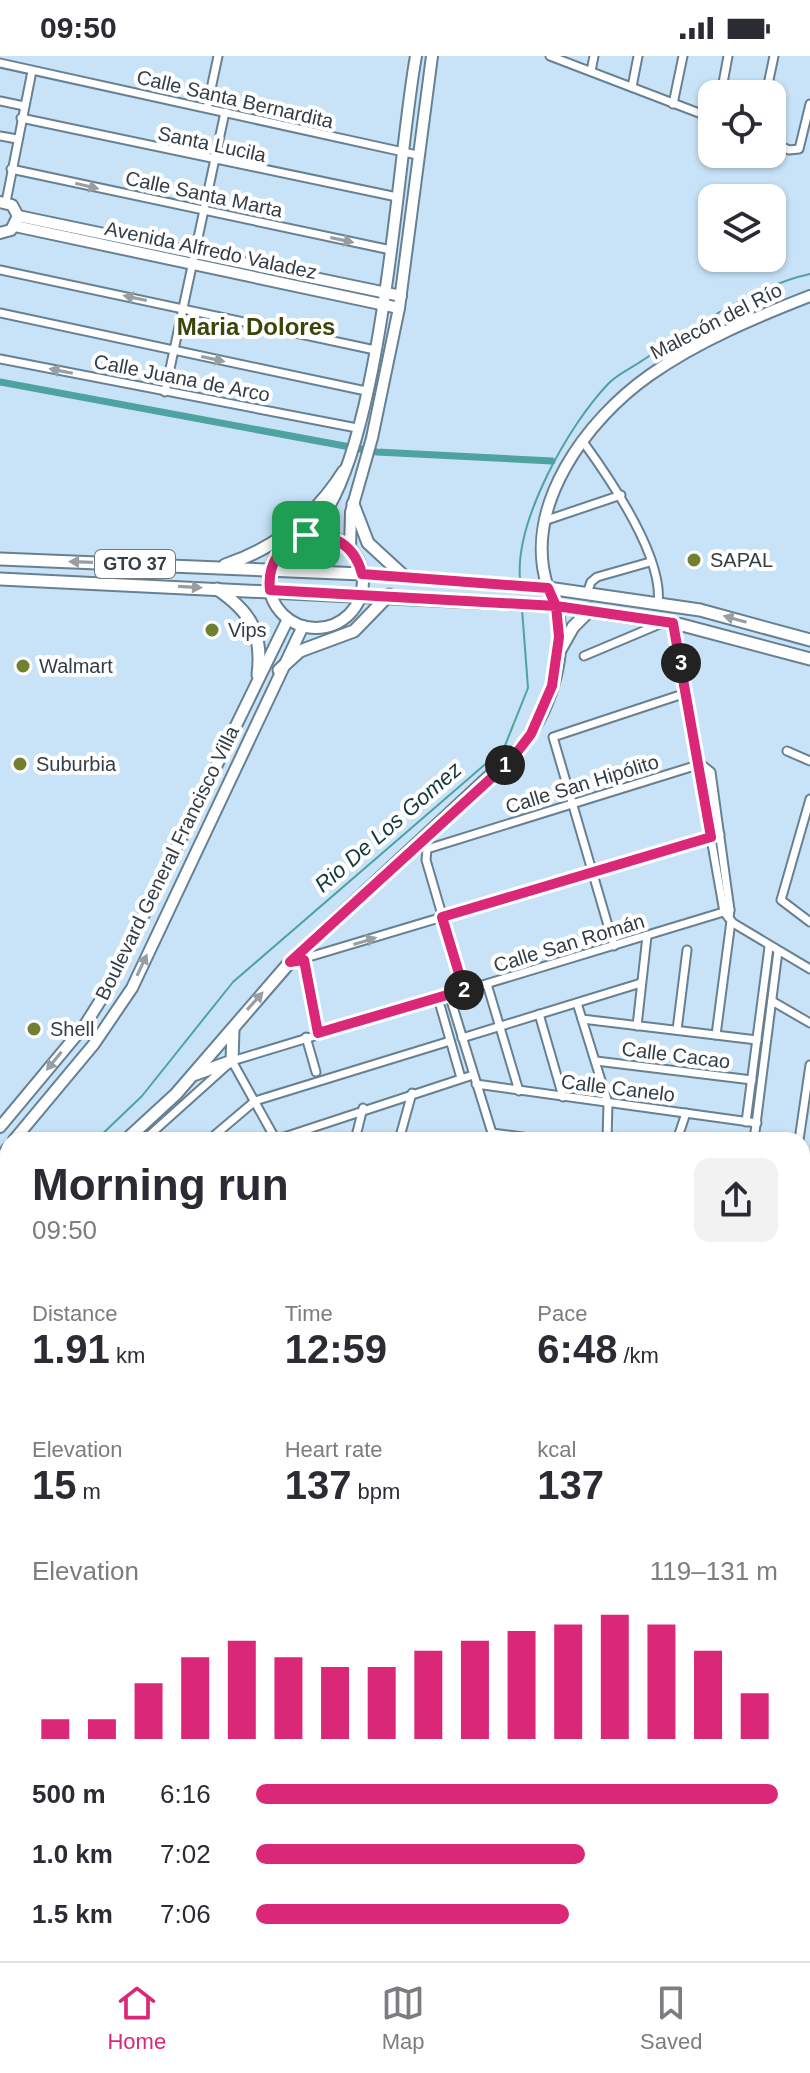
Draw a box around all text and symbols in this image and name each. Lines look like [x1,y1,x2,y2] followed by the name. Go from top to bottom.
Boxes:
[40,11,117,44] text: 09:50
[134,66,336,133] street label: Calle Santa Bernardita
[698,80,786,272] map controls
[698,80,786,168] button: locate
[156,122,269,166] street label: Santa Lucila
[123,167,285,222] street label: Calle Santa Marta
[75,180,100,193] one-way arrow
[698,184,786,272] button: layers
[103,217,319,283] street label: Avenida Alfredo Valadez
[329,234,354,246] one-way arrow
[647,278,785,364] street label: Malecón del Río
[122,291,147,304] one-way arrow
[177,313,335,340] district label: Maria Dolores
[92,350,272,406] street label: Calle Juana de Arco
[201,353,226,365] one-way arrow
[48,364,73,377] one-way arrow
[272,501,340,569] pin
[284,513,328,557] icon: arrive
[710,549,773,571] place label: SAPAL
[95,550,175,578] road number: GTO 37
[685,551,703,569] marker: SAPAL
[68,555,93,568] one-way arrow
[178,580,203,593] one-way arrow
[722,612,747,624] one-way arrow
[228,619,267,641] place label: Vips
[203,621,221,639] marker: Vips
[661,643,701,683] pin: 3
[675,650,687,675] text: 3
[39,655,113,677] place label: Walmart
[14,657,32,675] marker: Walmart
[91,722,243,1004] street label: Boulevard General Francisco Villa
[485,745,525,785] pin: 1
[503,750,661,818] street label: Calle San Hipólito
[499,752,511,777] text: 1
[36,753,117,775] place label: Suburbia
[11,755,29,773] marker: Suburbia
[310,757,466,897] water label: Rio De Los Gomez
[491,910,647,976] street label: Calle San Román
[353,934,377,947] one-way arrow
[135,954,149,977] one-way arrow
[444,970,484,1010] pin: 2
[458,977,470,1002] text: 2
[245,992,263,1011] one-way arrow
[50,1018,94,1040] place label: Shell
[25,1020,43,1038] marker: Shell
[621,1037,731,1073] street label: Calle Cacao
[46,1051,63,1071] one-way arrow
[560,1070,676,1106] street label: Calle Canelo
[694,1158,778,1242] button: share
[32,1160,289,1209] text: Morning run
[32,1215,97,1245] text: 09:50
[32,1301,118,1326] text: Distance
[285,1301,333,1326] text: Time
[537,1301,587,1326] text: Pace
[32,1327,110,1371] text: 1.91
[285,1327,387,1371] text: 12:59
[537,1327,617,1371] text: 6:48
[110,1343,145,1368] text: km
[617,1343,659,1368] text: /km
[32,1437,123,1462] text: Elevation
[285,1437,382,1462] text: Heart rate
[537,1437,576,1462] text: kcal
[32,1463,77,1507] text: 15
[285,1463,351,1507] text: 137
[537,1463,604,1507] text: 137
[77,1479,101,1504] text: m
[351,1479,400,1504] text: bpm
[32,1556,139,1586] text: Elevation
[650,1556,778,1586] text: 119–131 m
[32,1779,106,1809] text: 500 m
[160,1779,211,1809] text: 6:16
[32,1839,113,1869] text: 1.0 km
[160,1839,211,1869] text: 7:02
[32,1899,113,1929] text: 1.5 km
[160,1899,211,1929] text: 7:06
[107,1981,166,2055] tab: Home
[381,1981,425,2055] tab: Map
[640,1981,703,2055] tab: Saved

